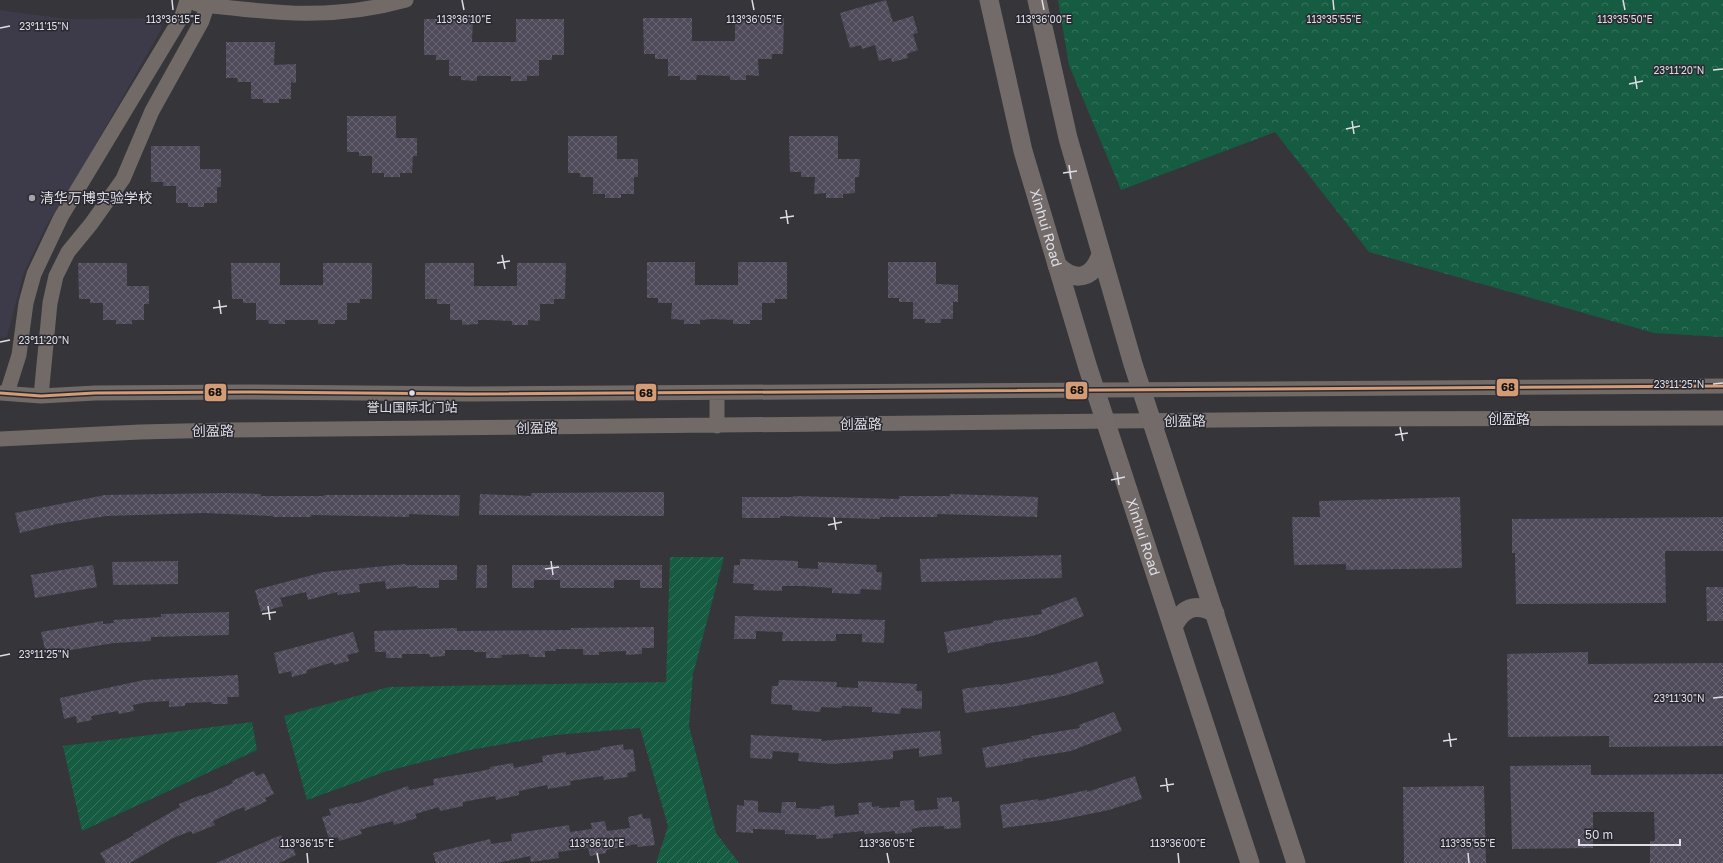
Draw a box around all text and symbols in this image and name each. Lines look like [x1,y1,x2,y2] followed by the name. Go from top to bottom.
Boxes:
[146,13,200,25] text: 113°36'15"E
[437,13,491,25] text: 113°36'10"E
[726,13,782,25] text: 113°36'05"E
[1016,13,1072,25] text: 113°36'00"E
[1307,13,1361,25] text: 113°35'55"E
[1597,13,1653,25] text: 113°35'50"E
[19,20,69,32] text: 23°11'15"N
[1654,64,1704,76] text: 23°11'20"N
[1027,187,1066,269] street label: Xinhui Road
[40,189,152,206] place label: 清华万博实验学校
[27,193,37,203] marker: 清华万博实验学校
[19,334,69,346] text: 23°11'20"N
[1496,378,1519,397] line badge: 68
[1654,378,1704,390] text: 23°11'25"N
[1501,380,1515,393] text: 68
[1065,381,1088,400] line badge: 68
[204,383,227,402] line badge: 68
[635,383,657,402] line badge: 68
[1070,383,1084,396] text: 68
[208,385,222,398] text: 68
[639,386,653,399] text: 68
[407,388,417,398] marker: 誉山国际北门站
[366,399,458,415] place label: 誉山国际北门站
[1488,410,1530,427] street label: 创盈路
[1164,412,1206,429] street label: 创盈路
[840,415,882,432] street label: 创盈路
[516,419,558,436] street label: 创盈路
[192,422,234,439] street label: 创盈路
[1123,496,1164,578] street label: Xinhui Road
[19,648,69,660] text: 23°11'25"N
[1654,692,1705,704] text: 23°11'30"N
[1579,821,1680,847] scale bar
[1585,827,1613,842] text: 50 m
[280,837,334,849] text: 113°36'15"E
[570,837,624,849] text: 113°36'10"E
[859,837,915,849] text: 113°36'05"E
[1150,837,1206,849] text: 113°36'00"E
[1441,837,1495,849] text: 113°35'55"E

